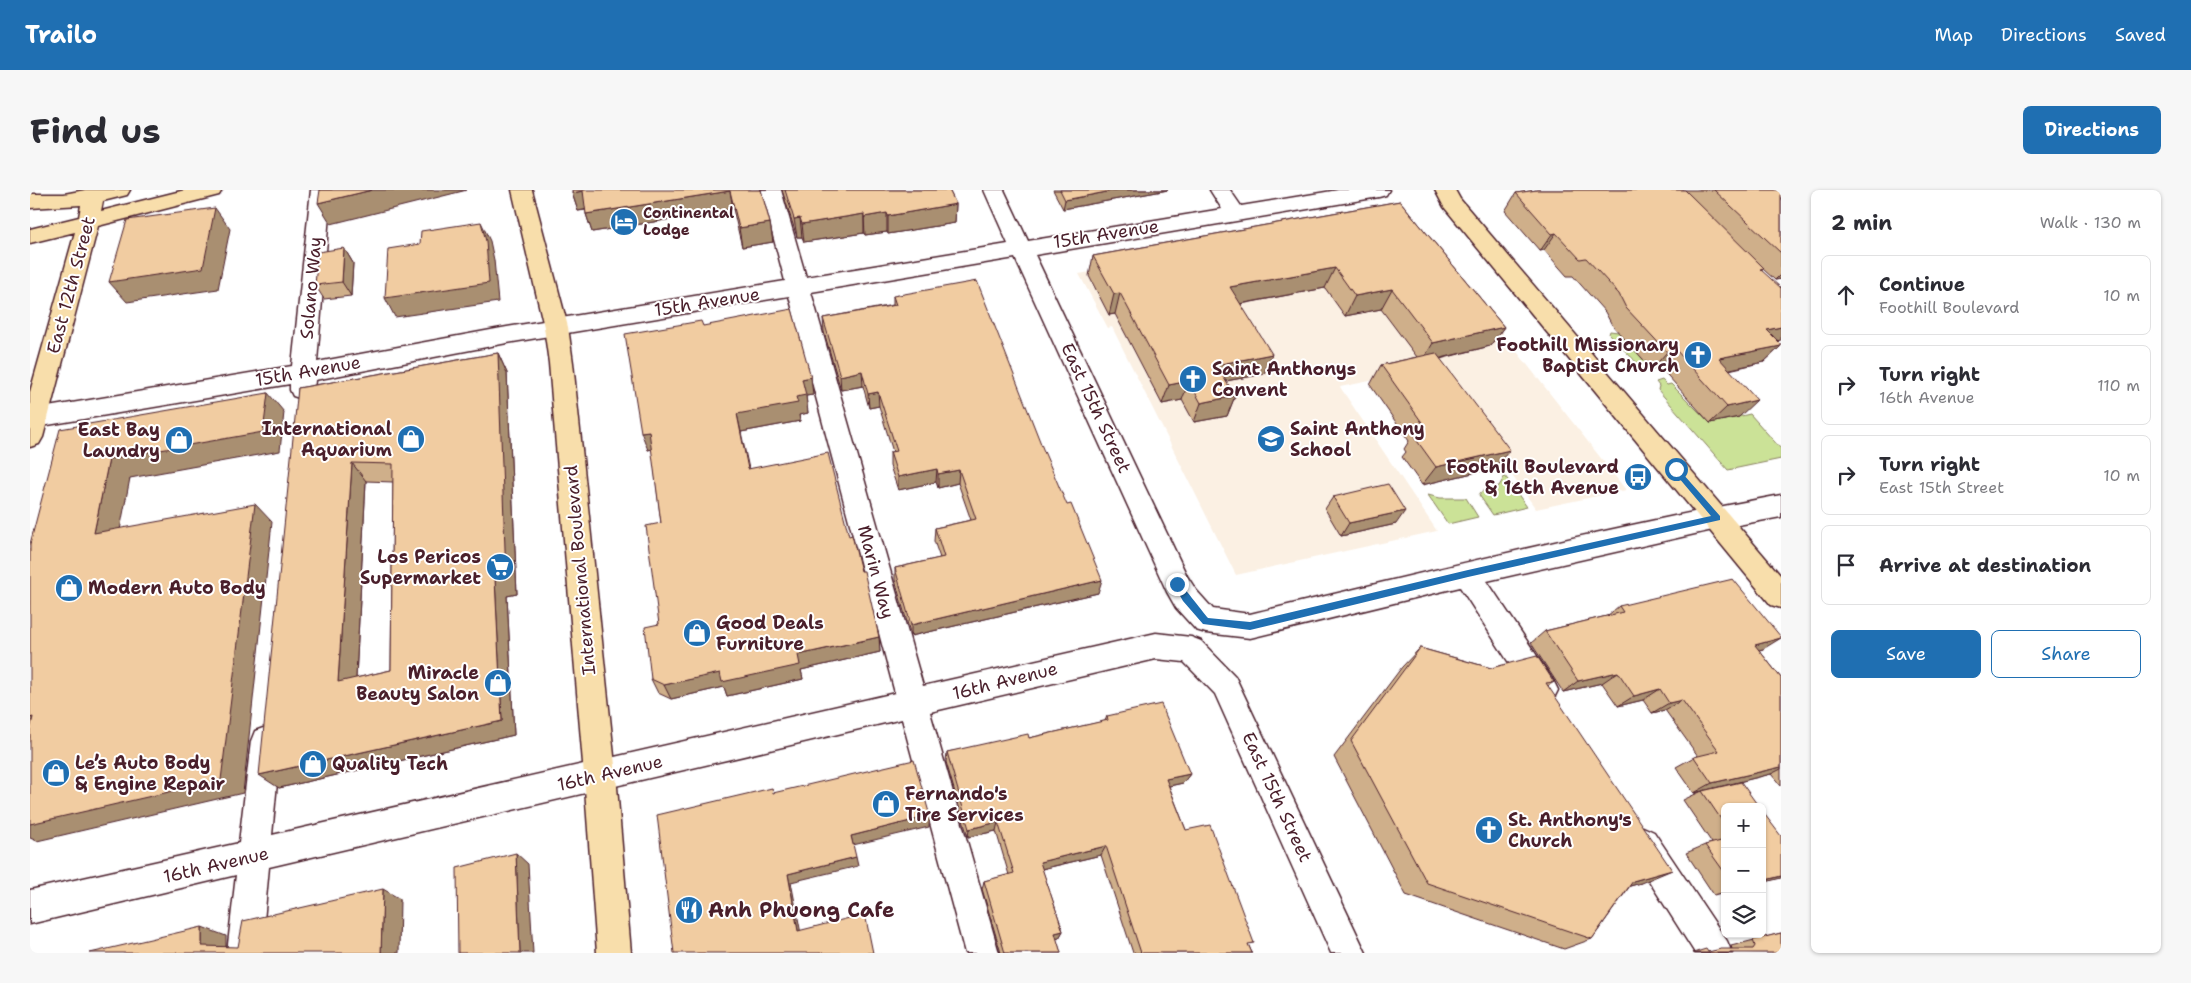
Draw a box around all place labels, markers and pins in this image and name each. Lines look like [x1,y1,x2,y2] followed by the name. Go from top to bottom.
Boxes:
[643,203,734,240] place label: Continental Lodge
[609,207,639,237] hotel icon: Continental Lodge
[1496,333,1679,378] place label: Foothill Missionary Baptist Church
[1683,340,1713,370] church icon: Foothill Missionary Baptist Church
[1212,357,1356,402] place label: Saint Anthonys Convent
[1178,364,1208,394] church icon: Saint Anthonys Convent
[262,417,393,462] place label: International Aquarium
[1290,417,1425,462] place label: Saint Anthony School
[78,418,160,463] place label: East Bay Laundry
[396,424,426,454] shop icon: International Aquarium
[1256,424,1286,454] school or university icon: Saint Anthony School
[164,425,194,455] shop icon: East Bay Laundry
[1446,455,1619,500] place label: Foothill Boulevard & 16th Avenue
[1623,462,1653,492] bus stop icon: Foothill Boulevard & 16th Avenue
[360,545,481,590] place label: Los Pericos Supermarket
[485,552,515,582] supermarket icon: Los Pericos Supermarket
[54,573,84,603] shop icon: Modern Auto Body
[88,576,266,600] place label: Modern Auto Body
[716,611,824,656] place label: Good Deals Furniture
[682,618,712,648] shop icon: Good Deals Furniture
[356,661,479,706] place label: Miracle Beauty Salon
[483,668,513,698] shop icon: Miracle Beauty Salon
[298,749,328,779] shop icon: Quality Tech
[75,751,226,796] place label: Le’s Auto Body & Engine Repair
[332,752,448,776] place label: Quality Tech
[41,758,71,788] shop icon: Le’s Auto Body & Engine Repair
[905,782,1024,827] place label: Fernando's Tire Services
[871,789,901,819] shop icon: Fernando's Tire Services
[1508,808,1632,853] place label: St. Anthony's Church
[1474,815,1504,845] church icon: St. Anthony's Church
[674,895,704,925] restaurant icon: Anh Phuong Cafe
[708,896,895,924] place label: Anh Phuong Cafe

